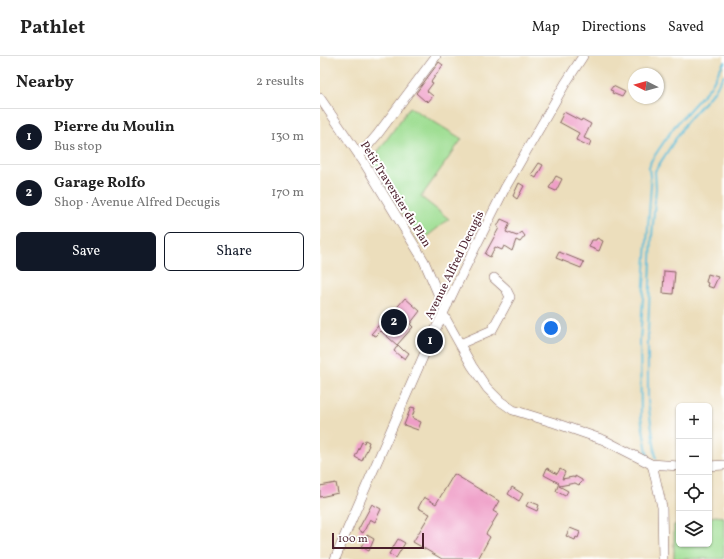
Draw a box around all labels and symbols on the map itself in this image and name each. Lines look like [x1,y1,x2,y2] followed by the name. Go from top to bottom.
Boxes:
[628,68,664,104] north arrow
[356,139,434,251] street label: Petit Traversier du Plan
[422,208,488,322] street label: Avenue Alfred Decugis
[381,307,407,337] pin: 2
[541,318,561,338] your location
[417,326,443,356] pin: 1
[332,531,424,550] scale bar

